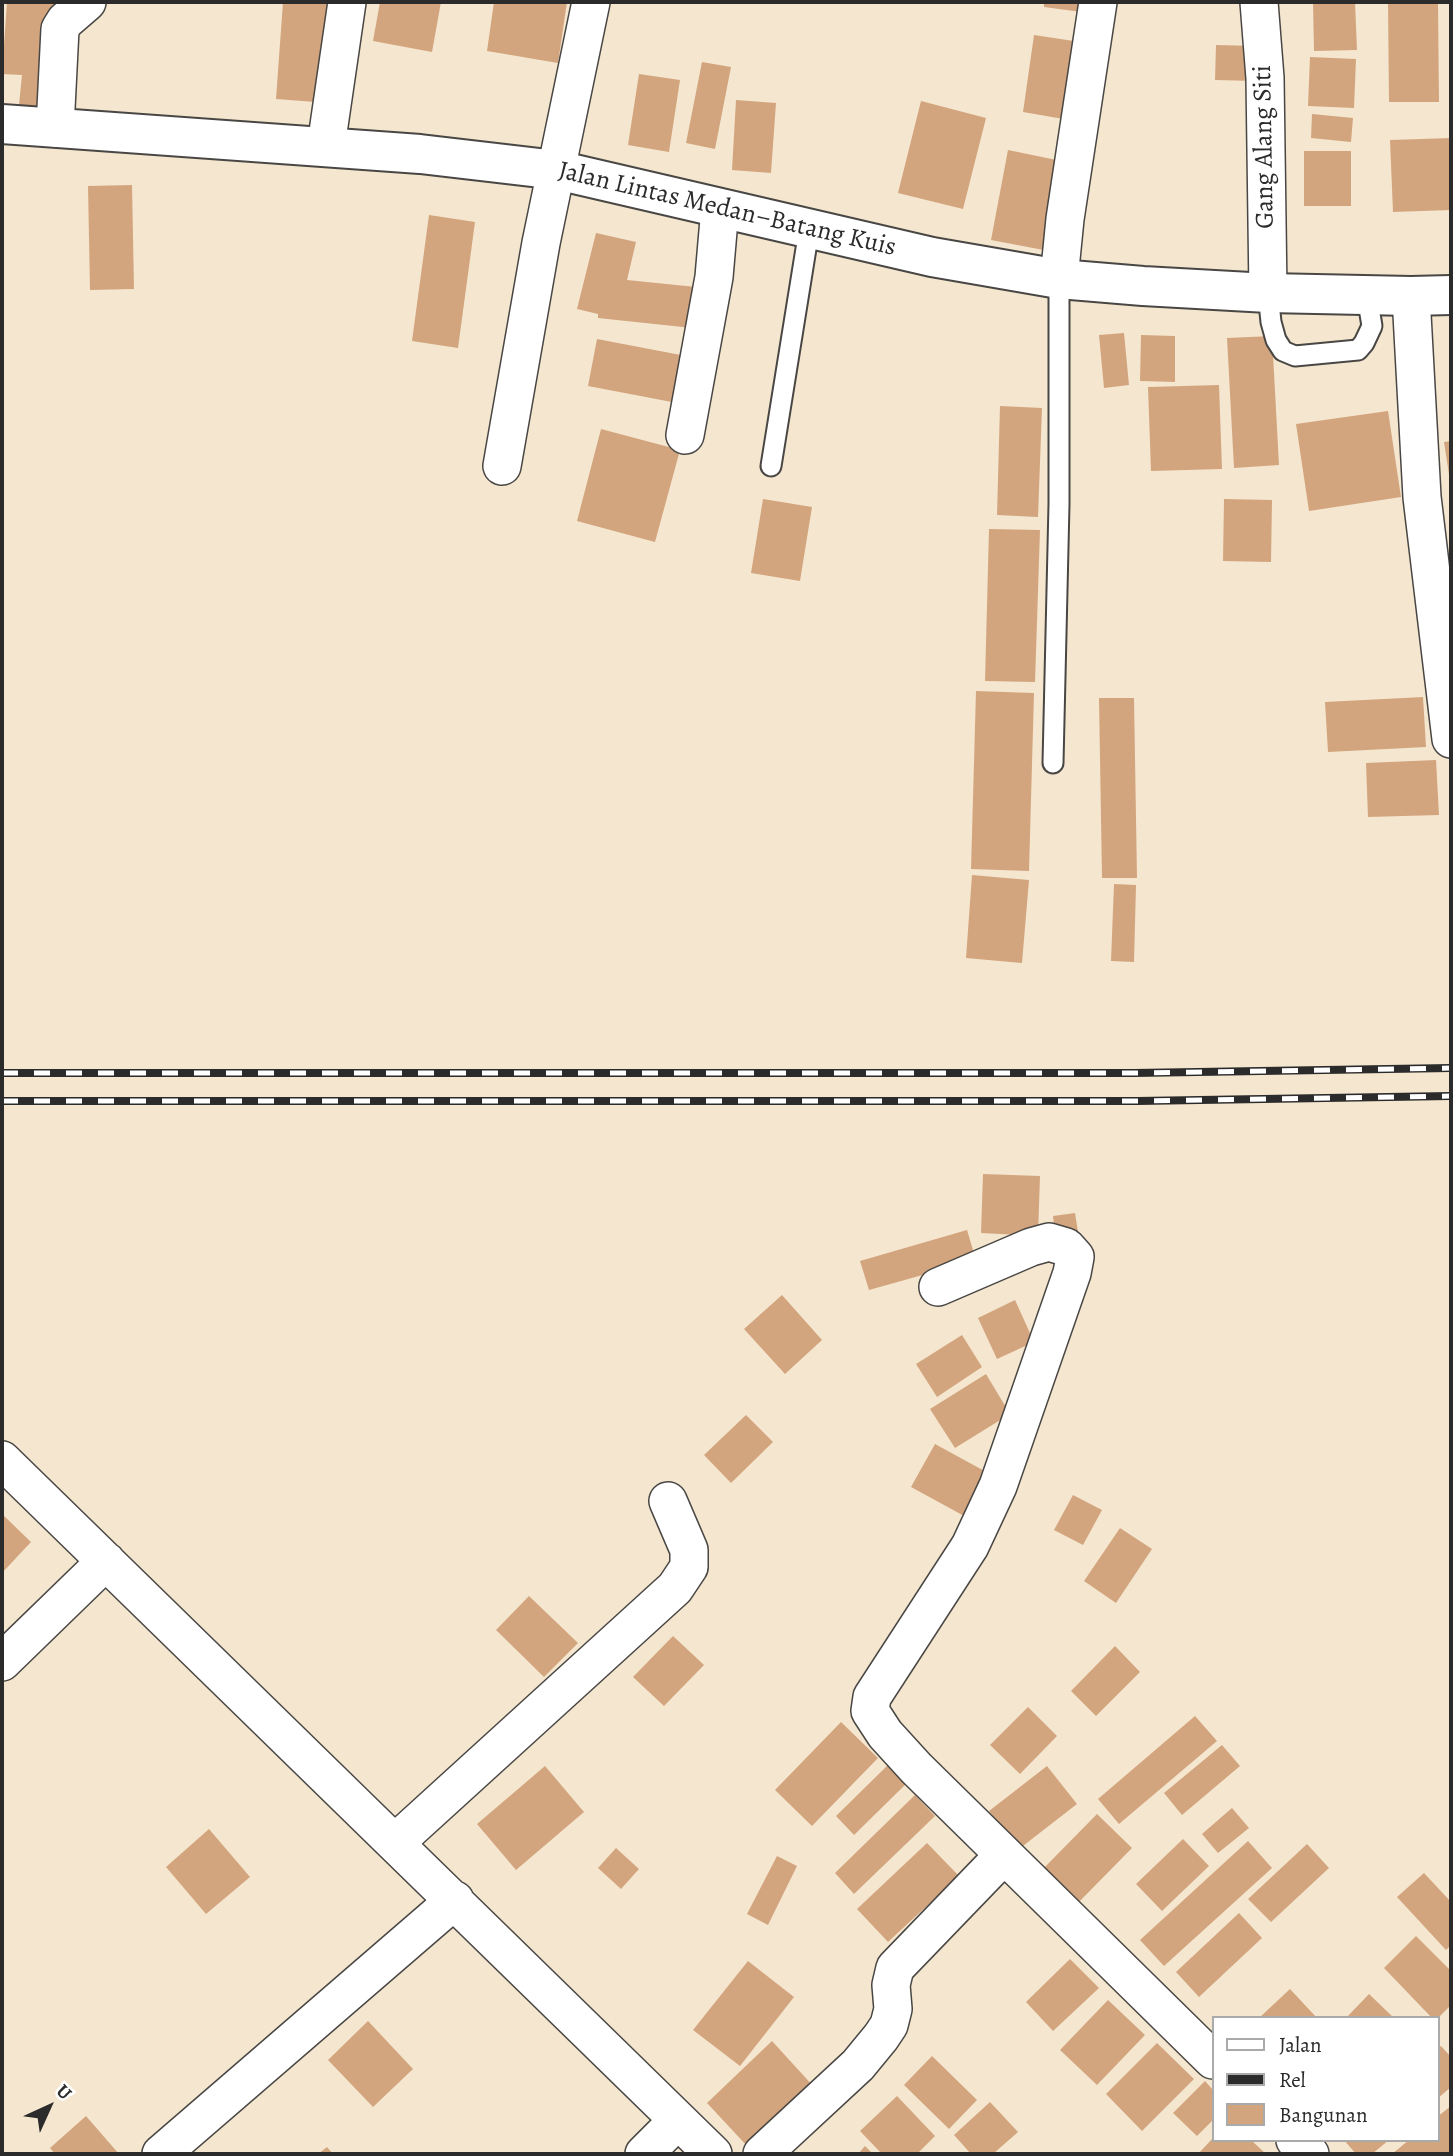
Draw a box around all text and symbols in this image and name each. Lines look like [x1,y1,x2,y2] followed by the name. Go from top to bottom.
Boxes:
[1248,65,1282,229] street label: Gang Alang Siti
[555,156,899,264] street label: Jalan Lintas Medan–Batang Kuis
[1212,2016,1439,2142] legend
[1279,2031,1321,2059] text: Jalan
[1279,2066,1306,2094] text: Rel
[14,2072,84,2142] north arrow
[50,2079,77,2106] text: U
[1279,2101,1368,2129] text: Bangunan

